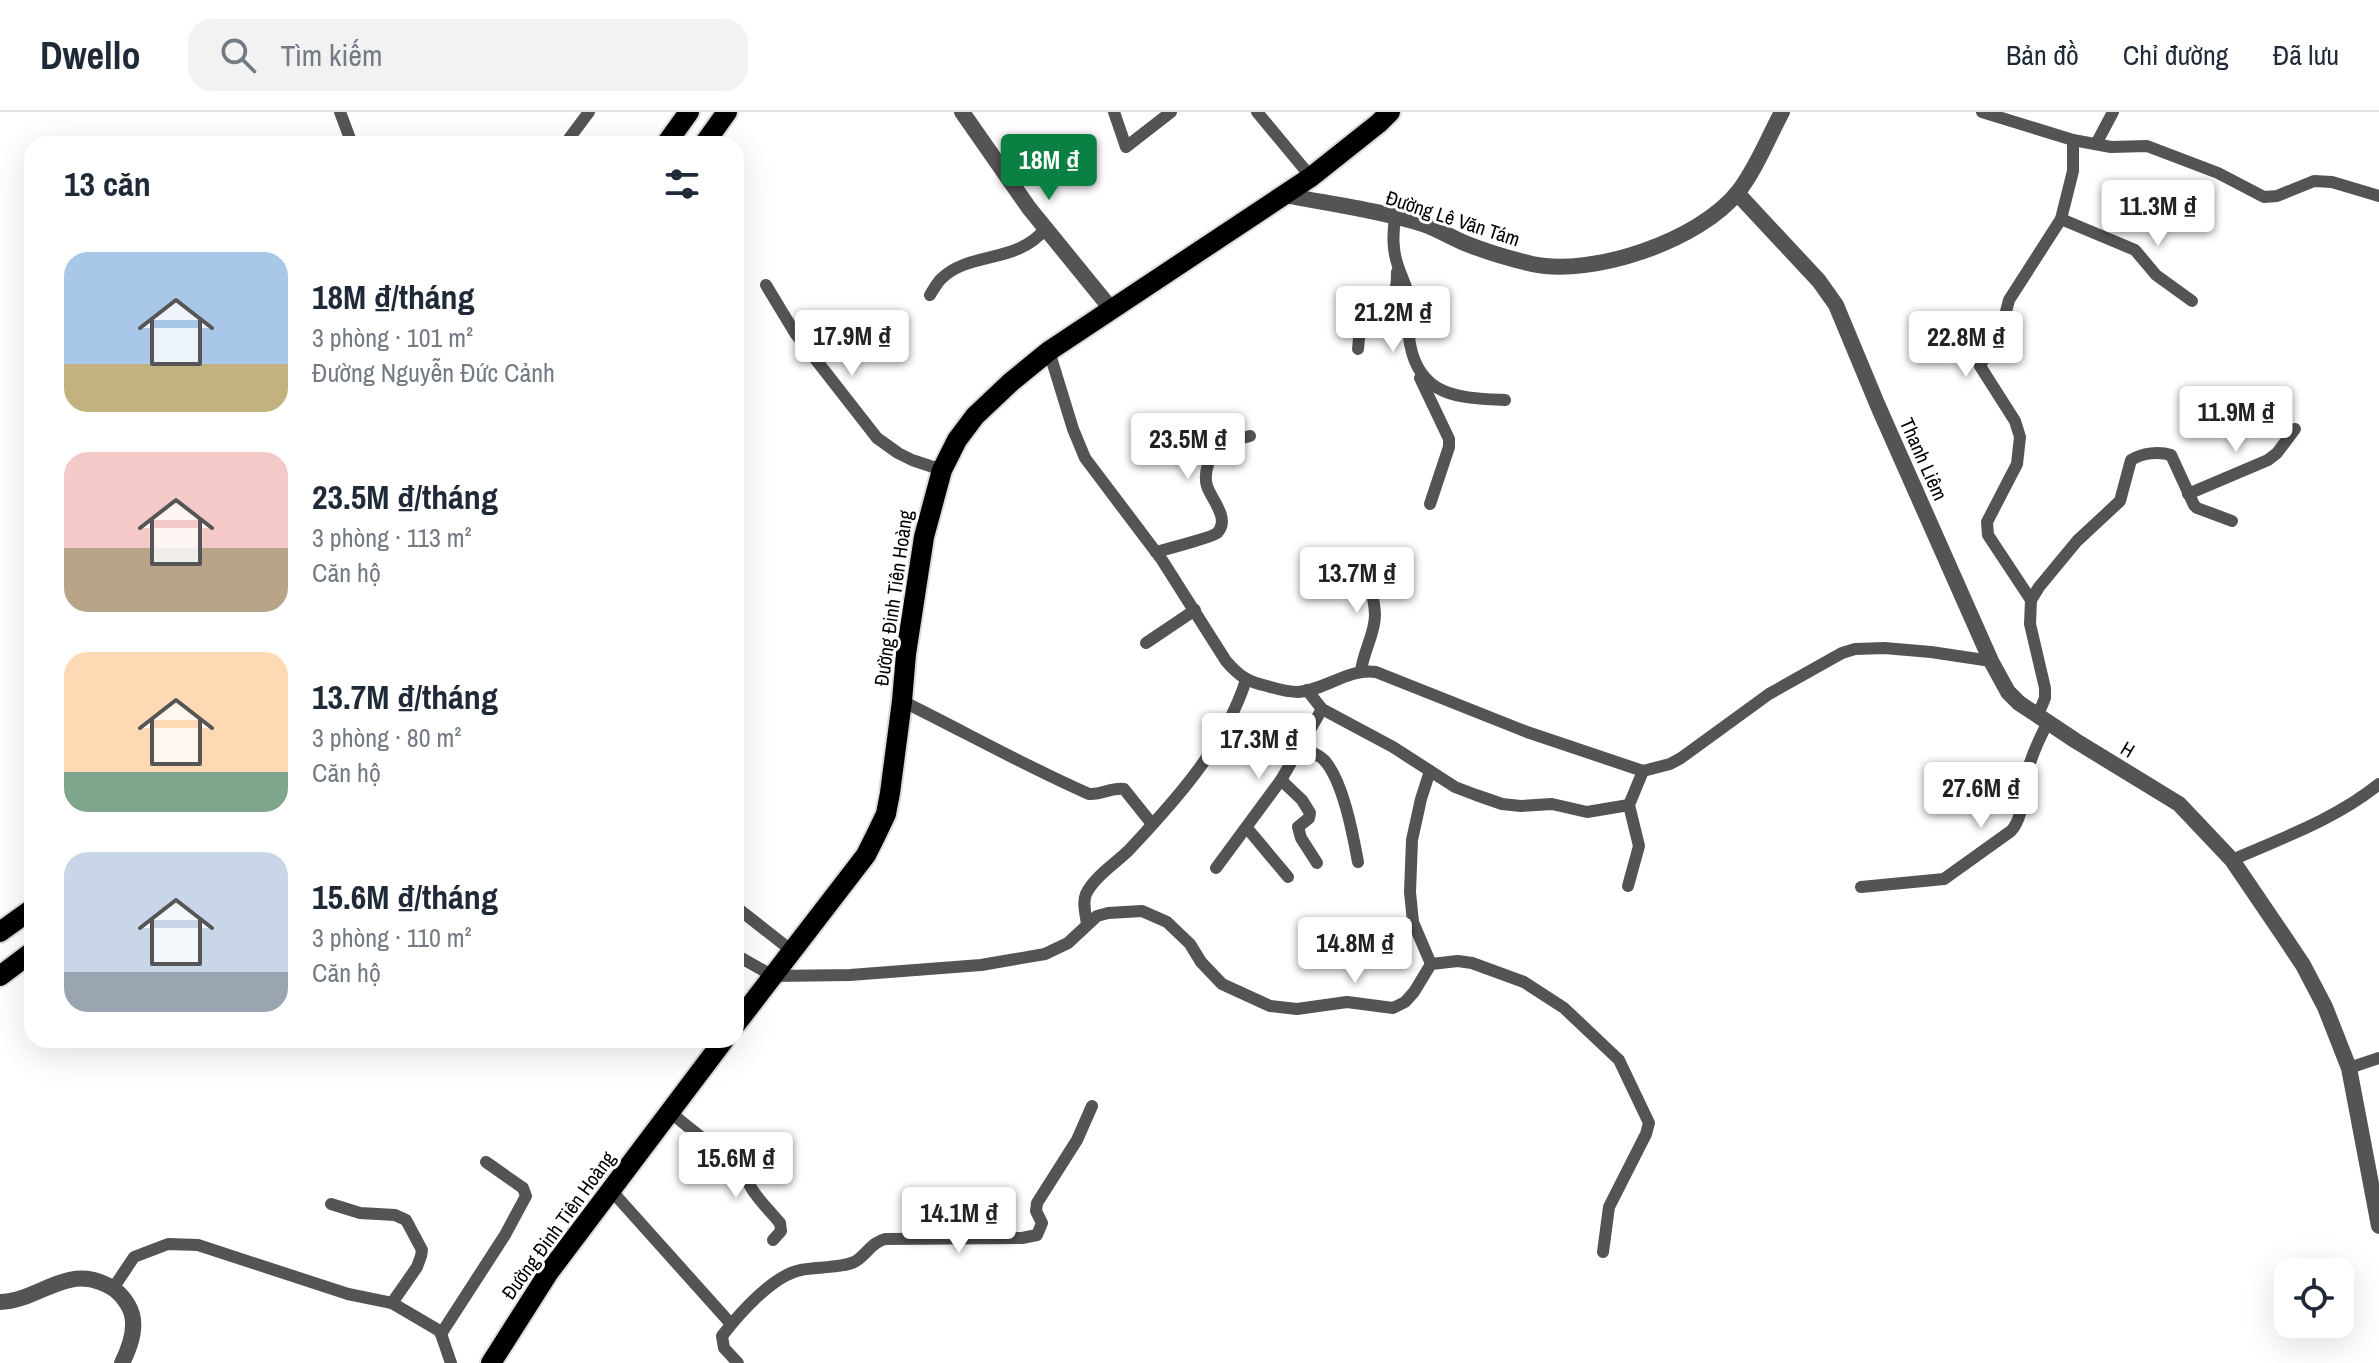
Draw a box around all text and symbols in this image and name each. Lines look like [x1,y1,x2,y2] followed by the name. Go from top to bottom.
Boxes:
[188,19,748,91] search box
[40,30,140,81] text: Dwello
[216,33,260,77] icon: search
[280,35,382,75] text: Tìm kiếm
[2006,36,2079,74] text: Bản đồ
[2123,36,2229,74] text: Chỉ đường
[2273,36,2339,74] text: Đã lưu
[993,134,1105,202] pin: 18M ₫
[1019,142,1079,177] text: 18M ₫
[64,161,151,207] text: 13 căn
[660,162,704,206] icon: filters
[2084,180,2232,248] pin: 11.3M ₫
[1383,184,1523,252] street label: Đường Lê Văn Tám
[2119,188,2197,223] text: 11.3M ₫
[312,274,475,320] text: 18M ₫/tháng
[128,284,224,380] icon: home
[1319,286,1467,354] pin: 21.2M ₫
[1354,294,1432,329] text: 21.2M ₫
[778,310,926,378] pin: 17.9M ₫
[1892,311,2040,379] pin: 22.8M ₫
[813,318,891,353] text: 17.9M ₫
[1927,319,2005,354] text: 22.8M ₫
[312,320,473,355] text: 3 phòng · 101 m²
[312,355,555,390] text: Đường Nguyễn Đức Cảnh
[2162,386,2310,454] pin: 11.9M ₫
[2197,394,2275,429] text: 11.9M ₫
[1114,413,1262,481] pin: 23.5M ₫
[1894,414,1954,504] street label: Thanh Liêm
[1149,421,1227,456] text: 23.5M ₫
[312,474,498,520] text: 23.5M ₫/tháng
[128,484,224,580] icon: home
[867,508,919,688] street label: Đường Đinh Tiên Hoàng
[312,520,472,555] text: 3 phòng · 113 m²
[1283,547,1431,615] pin: 13.7M ₫
[312,555,381,590] text: Căn hộ
[1318,555,1396,590] text: 13.7M ₫
[312,674,498,720] text: 13.7M ₫/tháng
[128,684,224,780] icon: home
[1185,713,1333,781] pin: 17.3M ₫
[312,720,461,755] text: 3 phòng · 80 m²
[1220,721,1298,756] text: 17.3M ₫
[2116,734,2140,764] street label: H
[312,755,381,790] text: Căn hộ
[1907,762,2055,830] pin: 27.6M ₫
[1942,770,2020,805] text: 27.6M ₫
[312,874,498,920] text: 15.6M ₫/tháng
[128,884,224,980] icon: home
[1281,917,1429,985] pin: 14.8M ₫
[312,920,472,955] text: 3 phòng · 110 m²
[1316,925,1394,960] text: 14.8M ₫
[312,955,381,990] text: Căn hộ
[662,1132,810,1200] pin: 15.6M ₫
[697,1140,775,1175] text: 15.6M ₫
[495,1145,621,1305] street label: Đường Đinh Tiên Hoàng
[885,1187,1033,1255] pin: 14.1M ₫
[920,1195,998,1230] text: 14.1M ₫
[2274,1258,2354,1338] map controls
[2274,1258,2354,1338] button: locate

